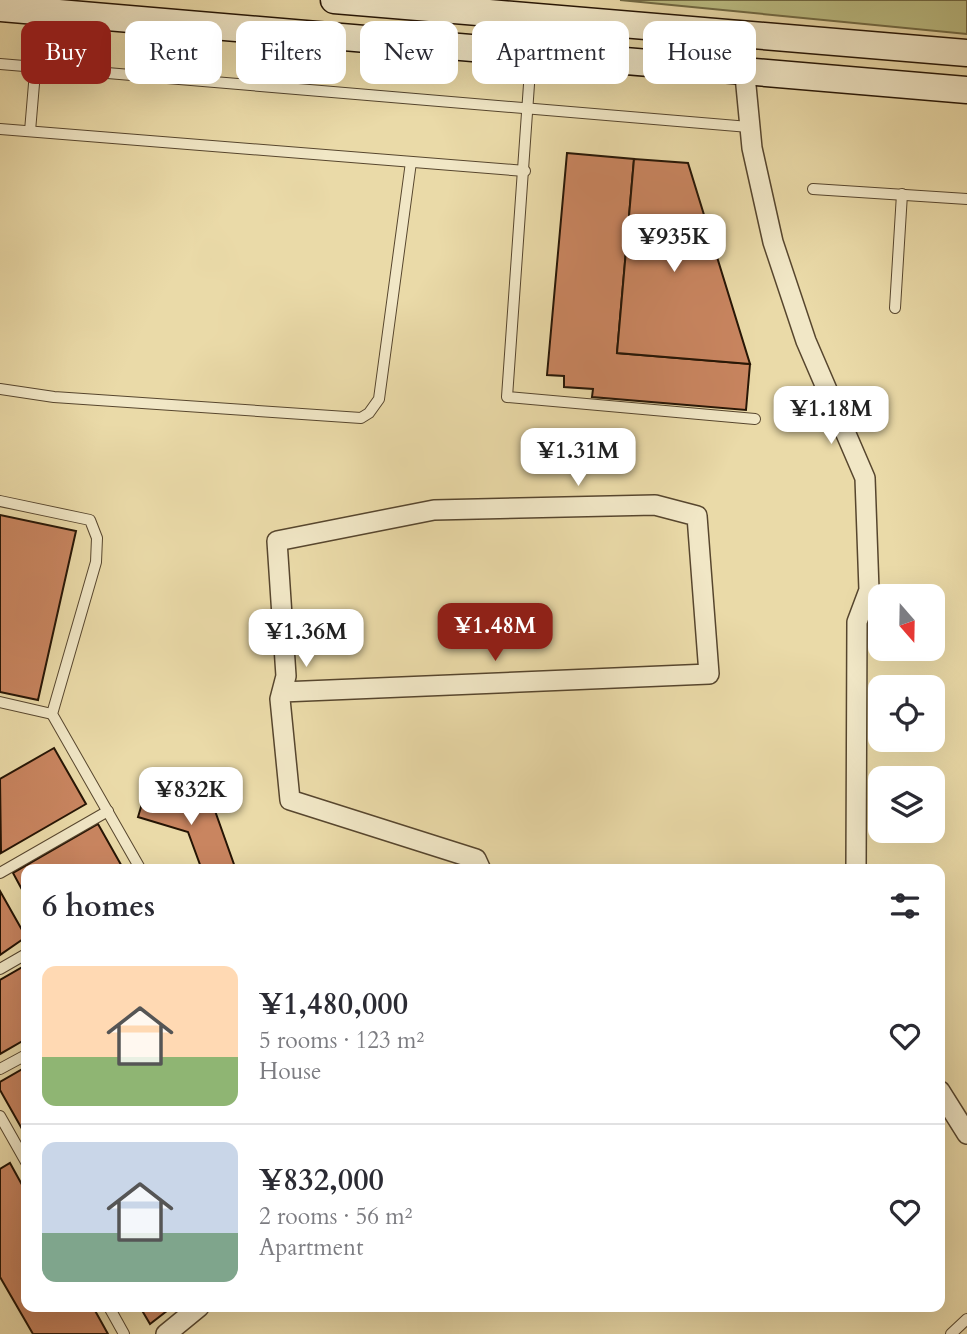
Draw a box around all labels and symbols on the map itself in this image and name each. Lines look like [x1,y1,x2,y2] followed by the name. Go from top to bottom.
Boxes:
[625,215,723,274] pin: ¥935K
[774,386,888,446] pin: ¥1.18M
[521,428,635,488] pin: ¥1.31M
[868,584,945,662] north arrow
[438,604,552,663] pin: ¥1.48M
[249,610,363,669] pin: ¥1.36M
[142,768,240,827] pin: ¥832K

